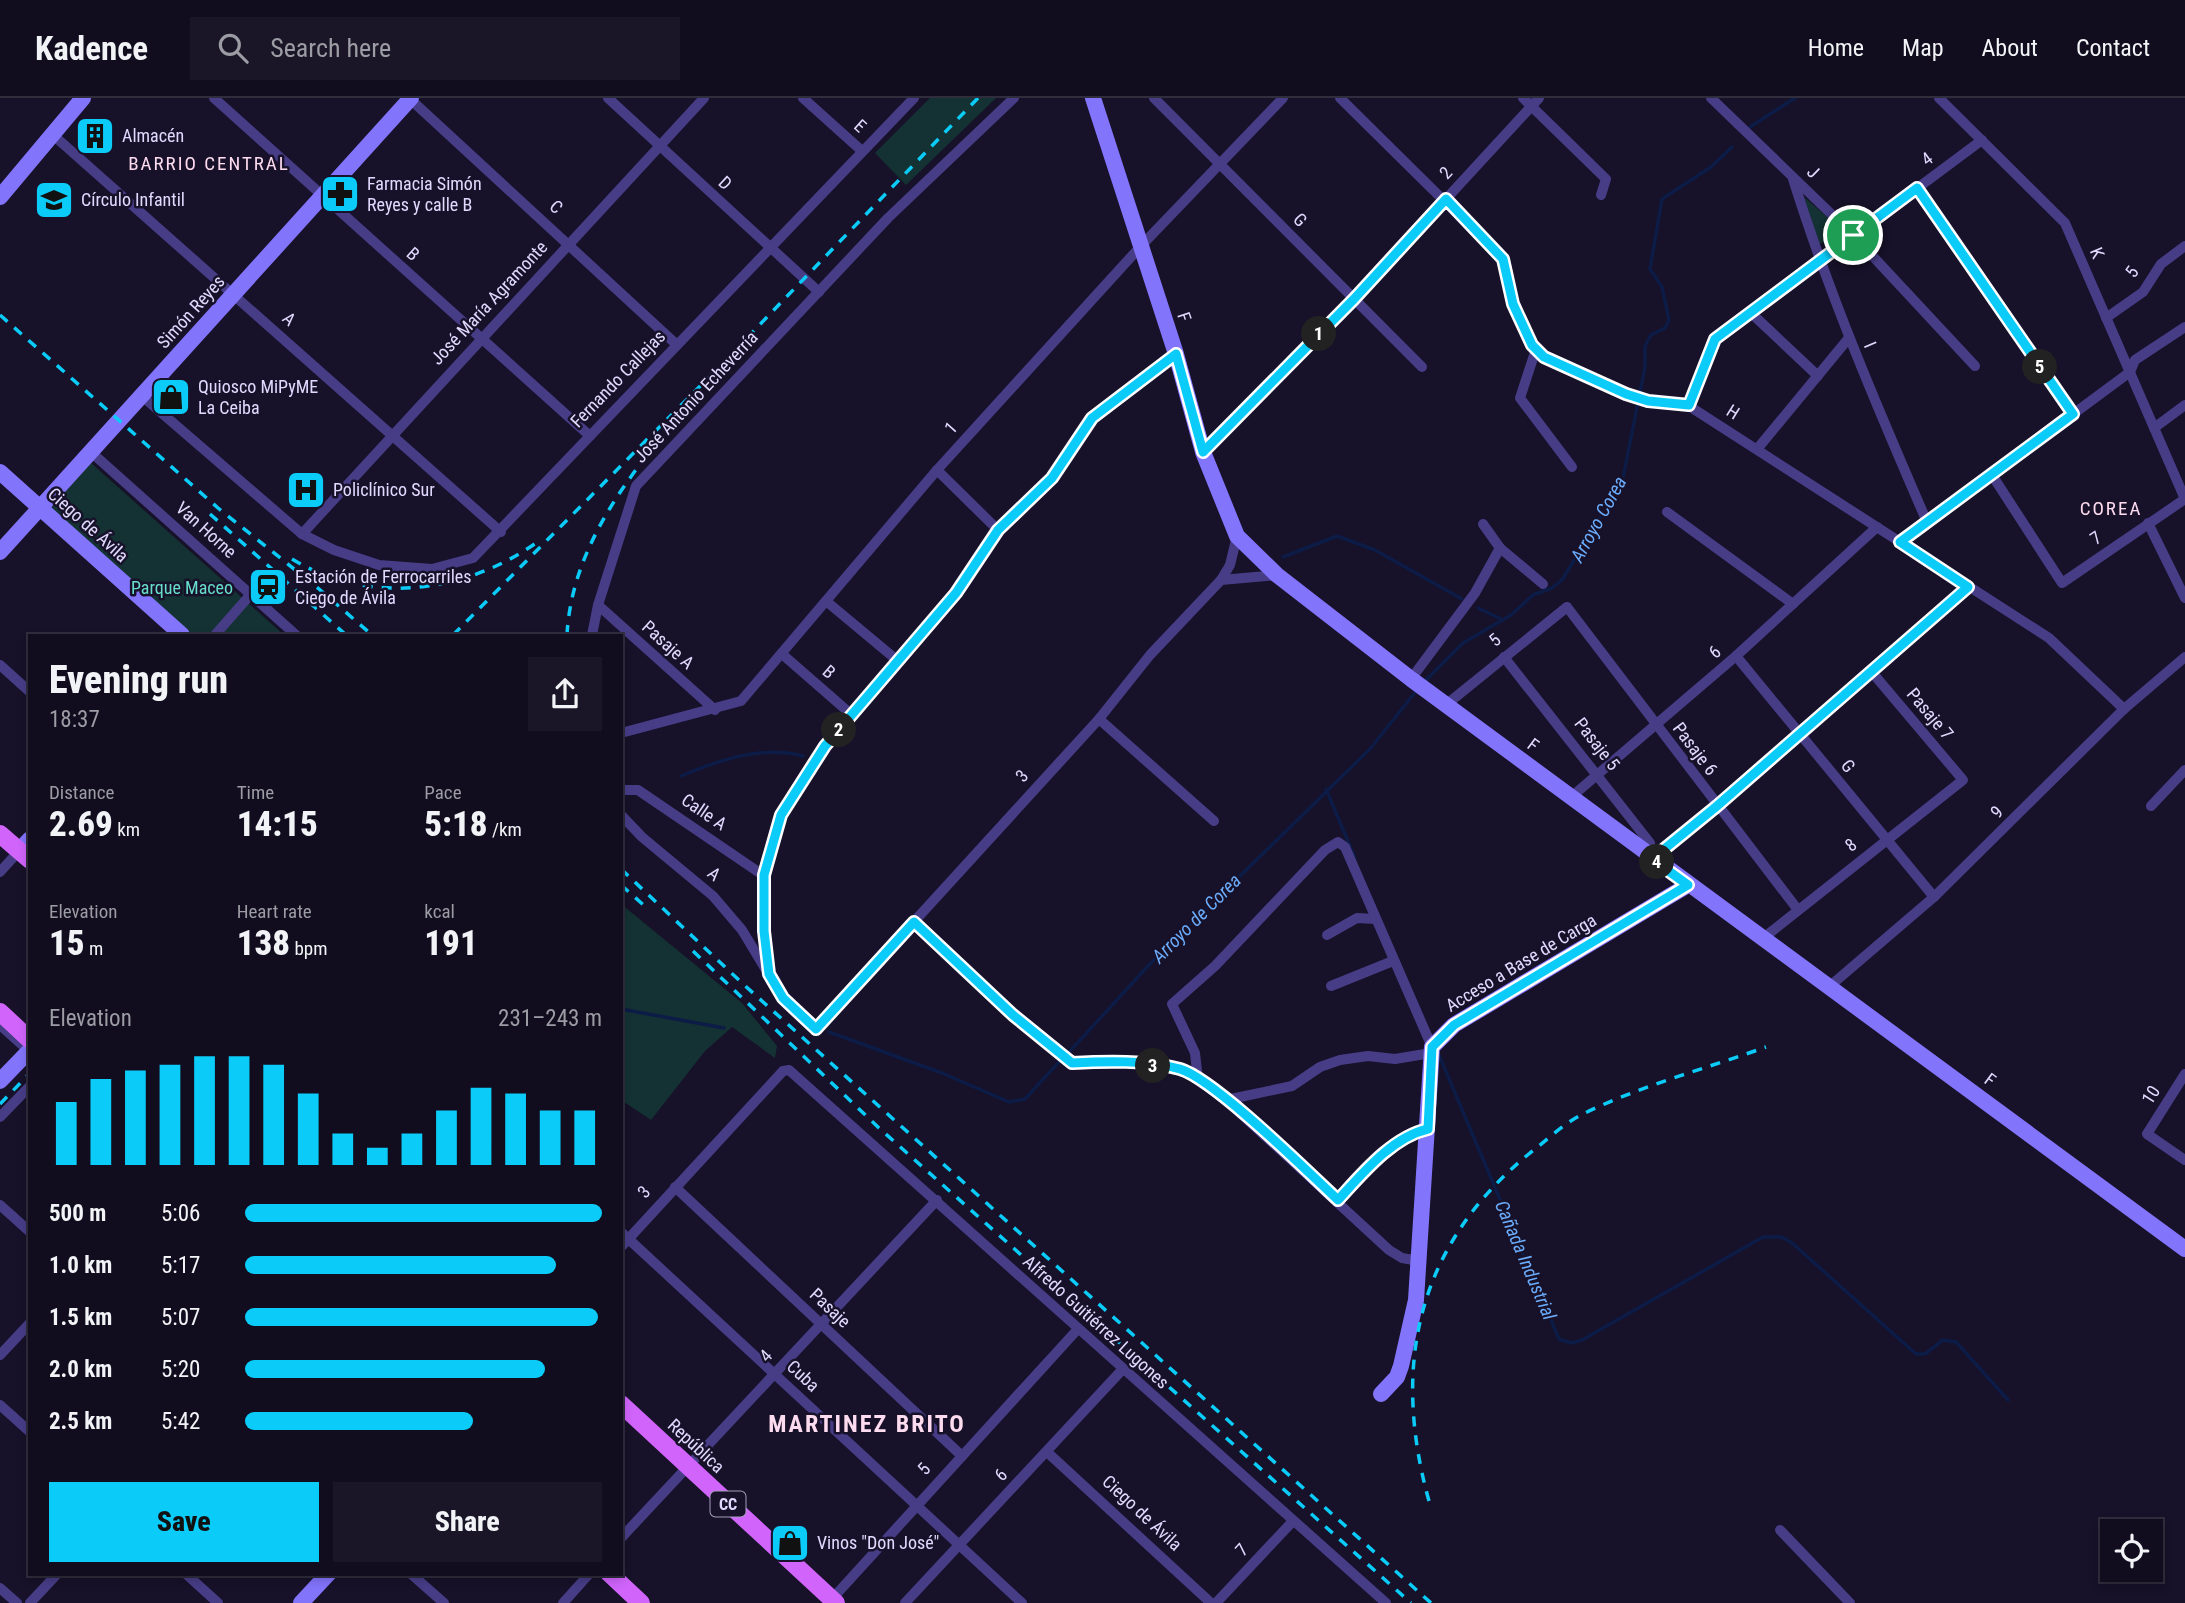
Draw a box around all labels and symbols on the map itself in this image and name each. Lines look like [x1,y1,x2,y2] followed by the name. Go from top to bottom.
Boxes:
[74,115,116,157] building icon: Almacén
[850,115,871,136] street label: E
[122,125,184,146] place label: Almacén
[1917,147,1937,170] street label: 4
[128,152,290,175] district label: BARRIO CENTRAL
[1803,161,1824,182] street label: J
[1435,162,1456,183] street label: 2
[714,171,736,194] street label: D
[319,173,361,215] pharmacy icon: Farmacia Simón Reyes y calle B
[367,173,482,215] place label: Farmacia Simón Reyes y calle B
[33,179,75,221] school or university icon: Círculo Infantil
[81,189,185,210] place label: Círculo Infantil
[546,195,567,218] street label: C
[1823,205,1883,265] pin
[1289,208,1312,231] street label: G
[426,237,551,369] street label: José María Agramonte
[403,243,424,265] street label: B
[2086,244,2109,262] street label: K
[2120,262,2143,281] street label: 5
[152,271,229,352] street label: Simón Reyes
[278,307,301,330] street label: A
[1173,309,1196,325] street label: F
[1302,316,1336,352] pin: 1
[566,326,669,432] street label: Fernando Callejas
[629,327,762,467] street label: José Antonio Echeverría
[1860,339,1881,351] street label: I
[2022,350,2058,384] pin: 5
[150,376,192,418] shop icon: Quiosco MiPyME La Ceiba
[198,376,318,418] place label: Quiosco MiPyME La Ceiba
[1723,400,1744,423] street label: H
[940,417,961,438] street label: 1
[285,469,327,511] hospital icon: Policlínico Sur
[1565,472,1631,567] water label: Arroyo Corea
[333,479,435,500] place label: Policlínico Sur
[44,483,133,566] street label: Ciego de Ávila
[172,497,241,562] street label: Van Horne
[2080,497,2142,520] district label: COREA
[2086,526,2105,549] street label: 7
[247,566,289,608] station icon: Estación de Ferrocarriles Ciego de Ávila
[295,566,471,608] place label: Estación de Ferrocarriles Ciego de Ávila
[131,577,233,598] park label: Parque Maceo
[638,616,699,674] street label: Pasaje A
[1485,629,1505,651] street label: 5
[1704,641,1725,662] street label: 6
[819,660,840,683] street label: B
[1903,684,1958,744] street label: Pasaje 7
[822,712,856,748] pin: 2
[1570,713,1624,774] street label: Pasaje 5
[1669,718,1722,779] street label: Pasaje 6
[1524,734,1543,756] street label: F
[1837,755,1860,776] street label: G
[1011,765,1032,786] street label: 3
[678,789,731,835] street label: Calle A
[1986,801,2007,822] street label: 9
[1841,834,1861,856] street label: 8
[1640,844,1674,880] pin: 4
[704,862,726,885] street label: A
[1146,869,1246,968] water label: Arroyo de Corea
[1442,909,1600,1016] street label: Acceso a Base de Carga
[1136,1048,1170,1084] pin: 3
[1981,1069,2000,1091] street label: F
[2137,1082,2164,1108] street label: 10
[633,1181,654,1202] street label: 3
[1490,1197,1561,1324] water label: Cañada Industrial
[1019,1251,1174,1393] street label: Alfredo Guitiérrez Lugones
[806,1284,855,1332] street label: Pasaje
[755,1345,776,1366] street label: 4
[783,1356,824,1396] street label: Cuba
[768,1410,966,1438] district label: MARTINEZ BRITO
[664,1414,729,1477] street label: República
[913,1458,934,1479] street label: 5
[990,1464,1011,1485] street label: 6
[1098,1471,1186,1555] street label: Ciego de Ávila
[710,1492,746,1516] road number: CC
[769,1522,811,1564] shop icon: Vinos "Don José"
[817,1532,939,1553] place label: Vinos "Don José"
[1231,1539,1252,1560] street label: 7

